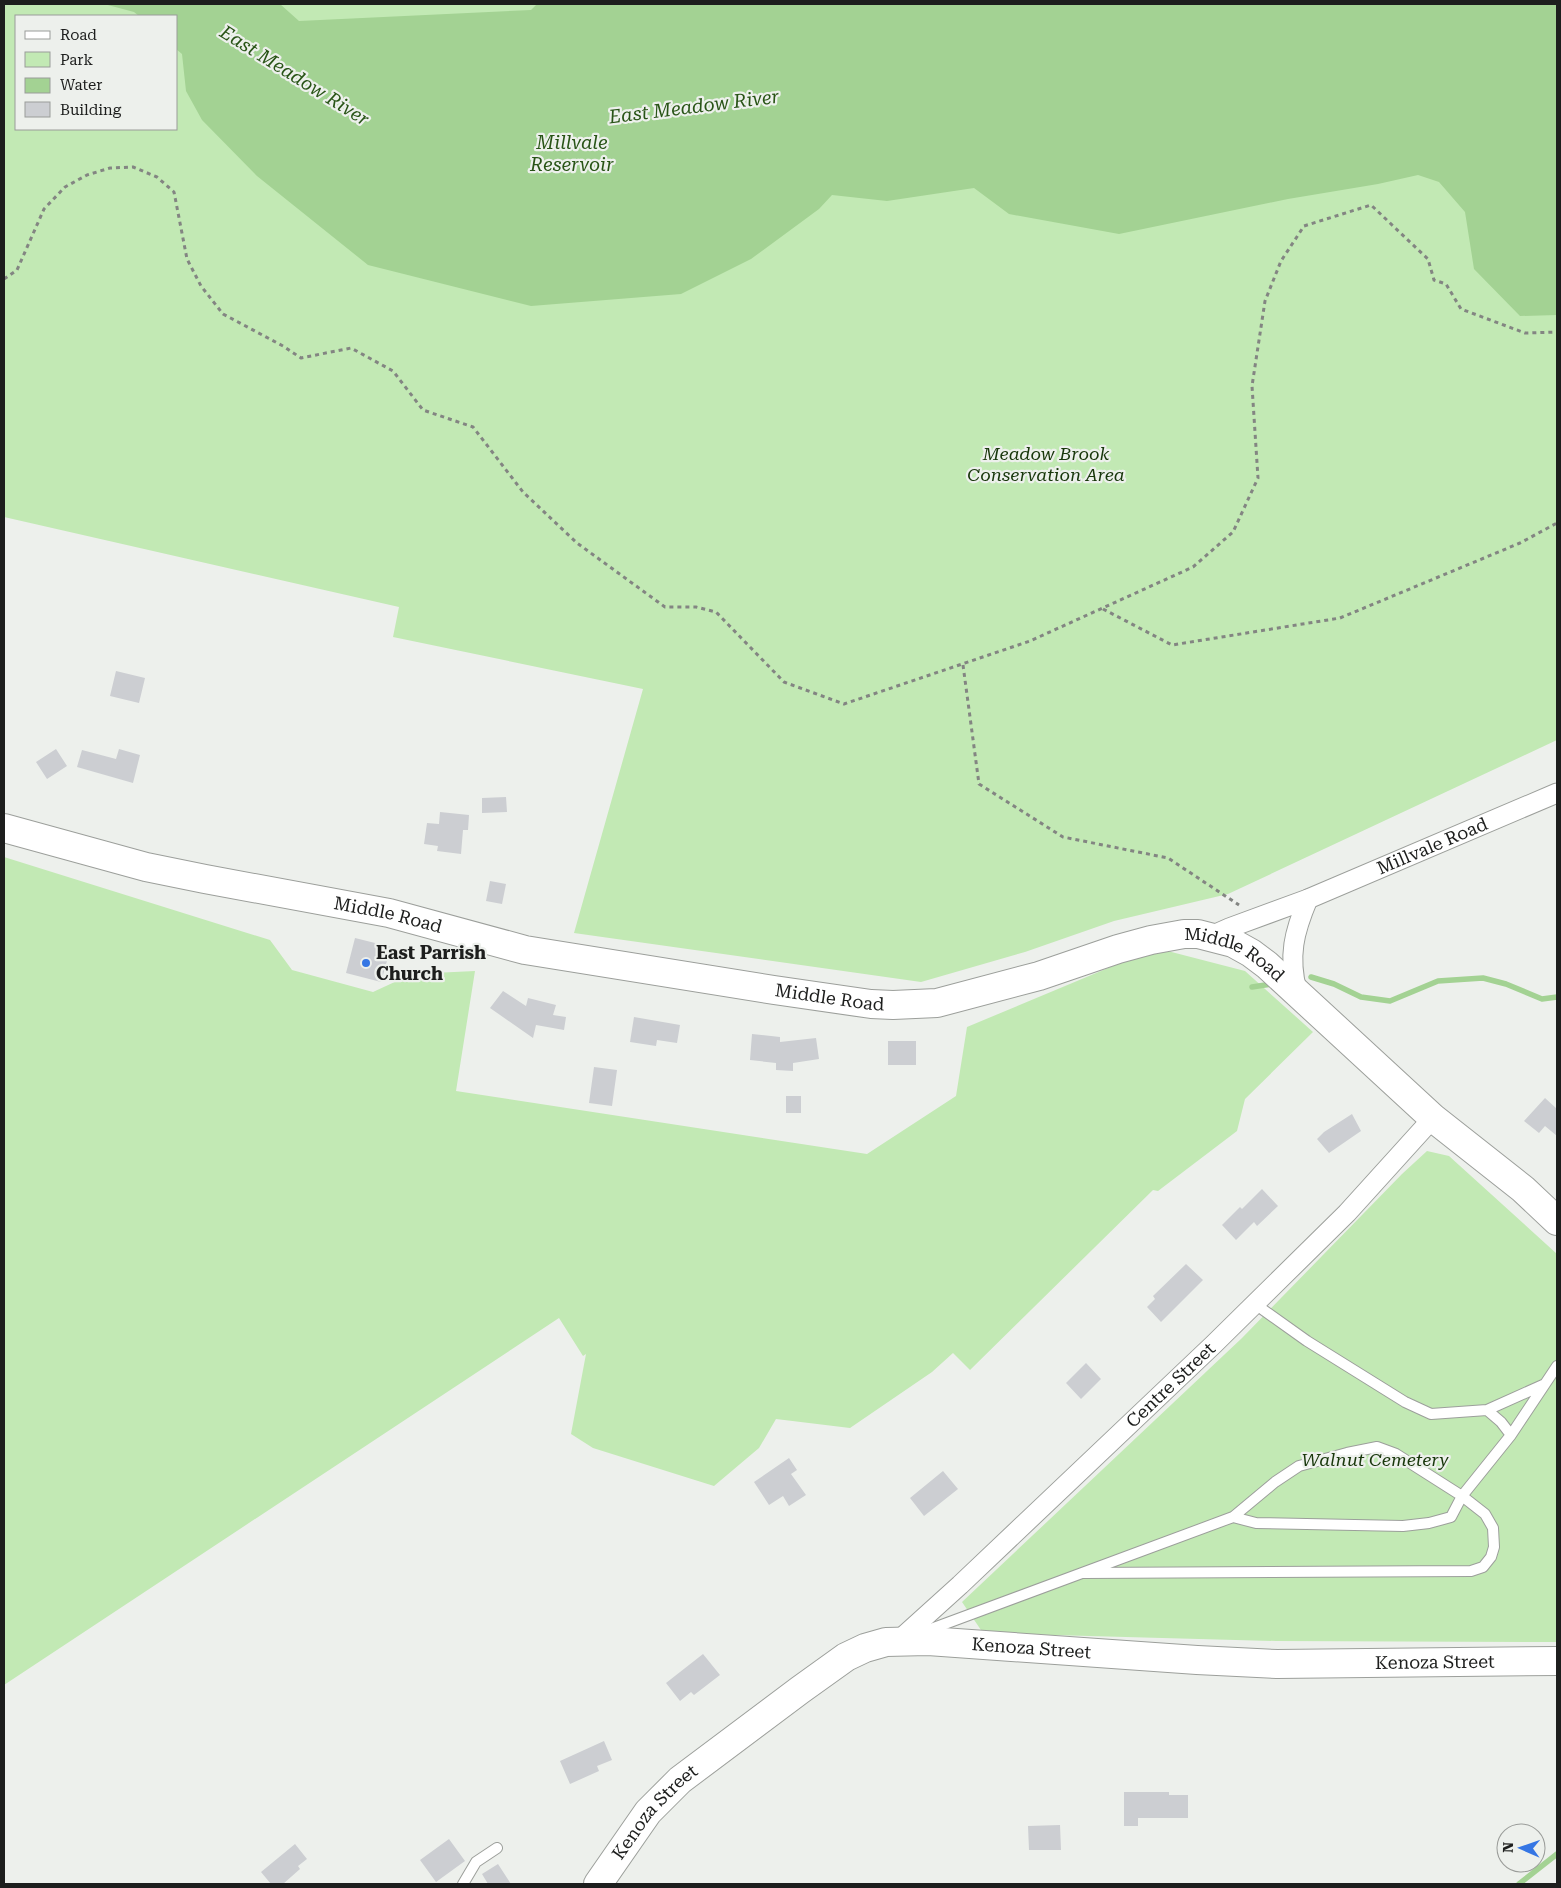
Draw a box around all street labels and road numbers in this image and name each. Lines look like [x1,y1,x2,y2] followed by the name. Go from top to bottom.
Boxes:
[1374,813,1491,878] street label: Millvale Road
[332,892,445,937] street label: Middle Road
[1184,923,1289,986] street label: Middle Road
[774,979,885,1015] street label: Middle Road
[1122,1337,1219,1432] street label: Centre Street
[971,1633,1092,1663] street label: Kenoza Street
[1375,1651,1495,1673] street label: Kenoza Street
[607,1760,701,1863] street label: Kenoza Street

